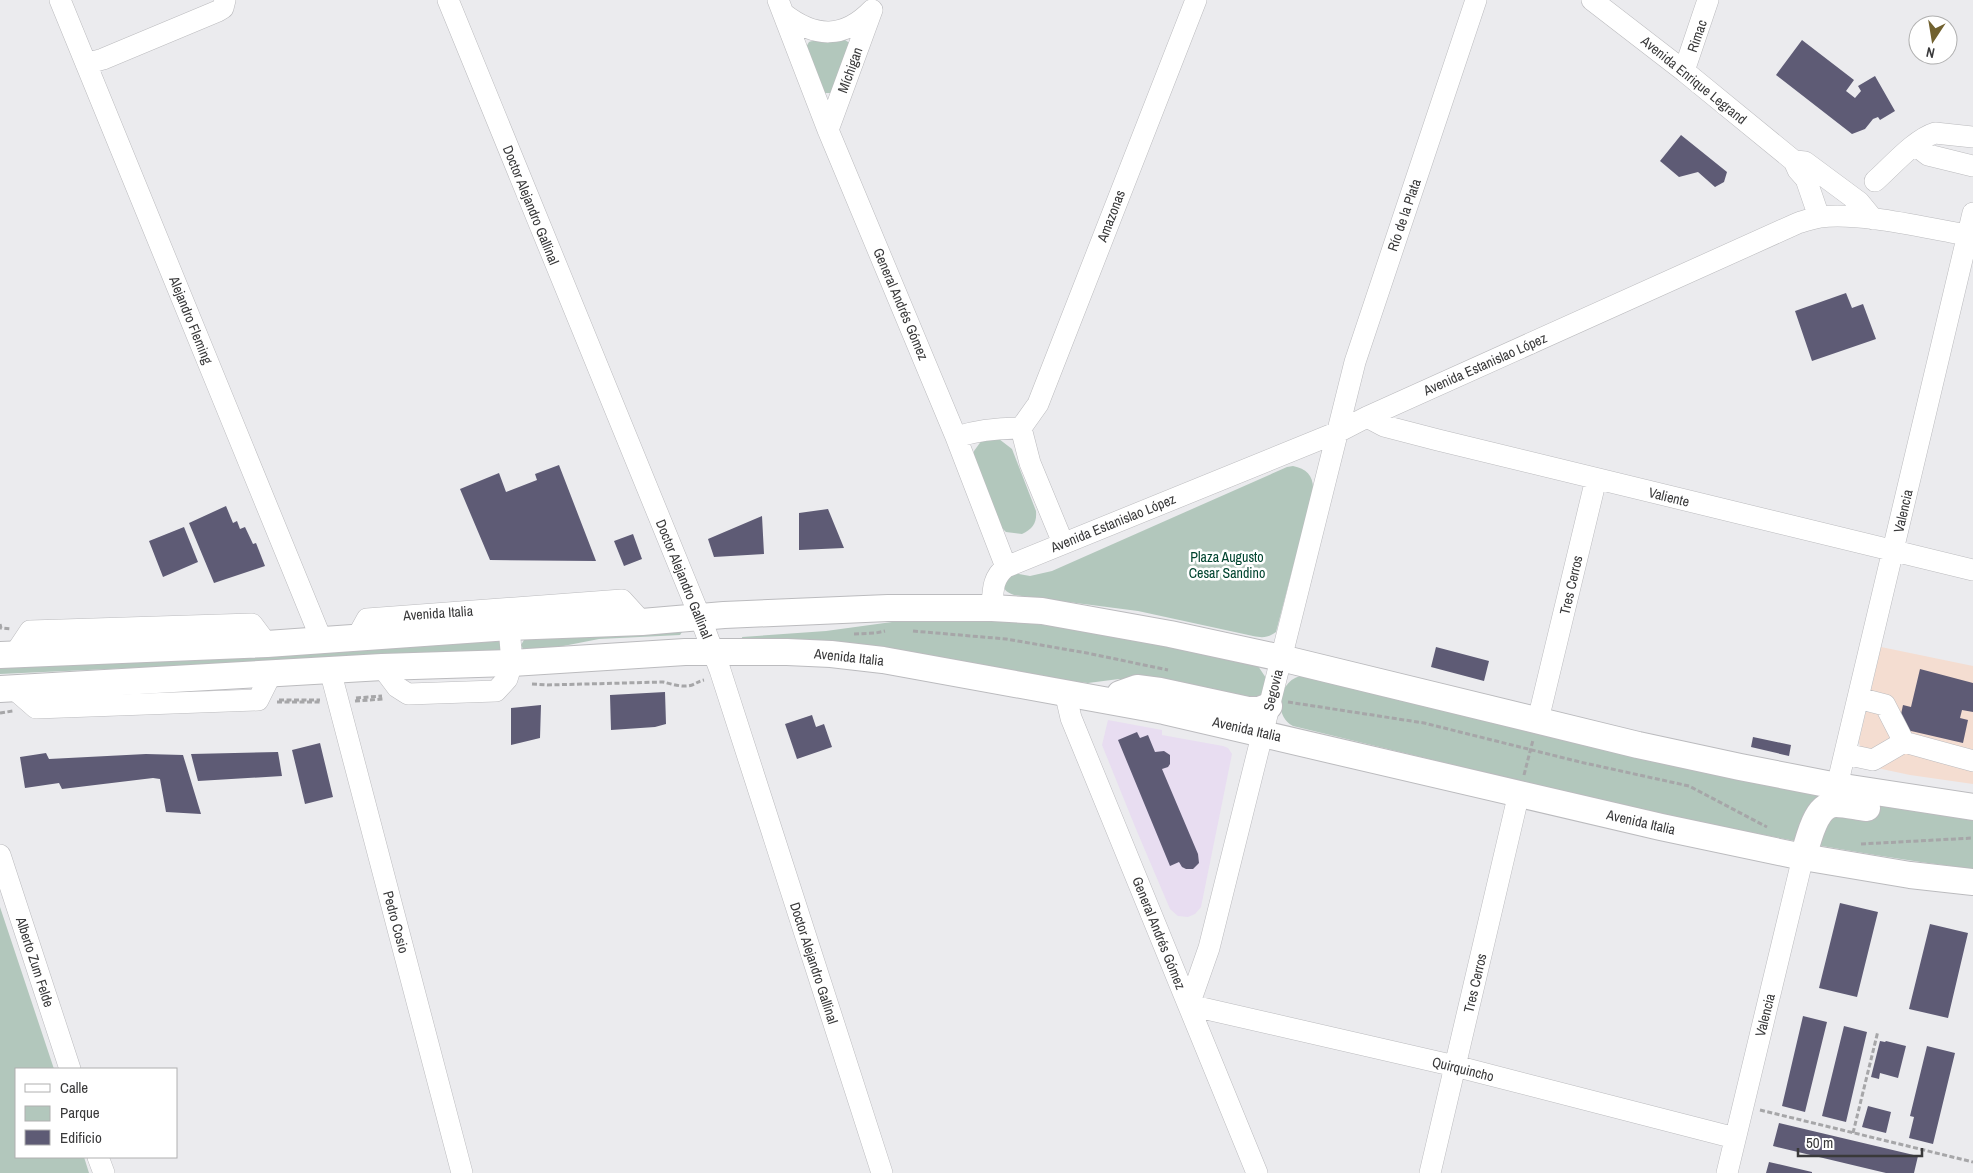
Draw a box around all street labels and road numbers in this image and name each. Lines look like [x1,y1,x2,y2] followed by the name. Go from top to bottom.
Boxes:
[1683,17,1711,55] street label: Rimac
[1637,31,1750,128] street label: Avenida Enrique Legrand
[833,45,867,95] street label: Míchigan
[499,143,563,267] street label: Doctor Alejandro Gallinal
[1383,176,1425,254] street label: Río de la Plata
[1093,187,1129,245] street label: Amazonas
[869,245,933,363] street label: General Andrés Gómez
[165,273,217,367] street label: Alejandro Fleming
[1420,329,1550,400] street label: Avenida Estanislao López
[1647,483,1691,511] street label: Valiente
[1889,487,1917,534] street label: Valencia
[1047,490,1178,557] street label: Avenida Estanislao López
[652,517,716,641] street label: Doctor Alejandro Gallinal
[1555,553,1587,616] street label: Tres Cerros
[401,602,474,624] street label: Avenida Italia
[812,644,885,670] street label: Avenida Italia
[1259,667,1287,713] street label: Segovia
[1210,712,1284,746] street label: Avenida Italia
[1604,805,1678,839] street label: Avenida Italia
[1128,874,1190,992] street label: General Andrés Gómez
[379,889,413,955] street label: Pedro Cosio
[786,900,842,1026] street label: Doctor Alejandro Gallinal
[12,914,58,1009] street label: Alberto Zum Felde
[1459,951,1491,1014] street label: Tres Cerros
[1751,991,1779,1038] street label: Valencia
[1430,1053,1496,1085] street label: Quirquincho

